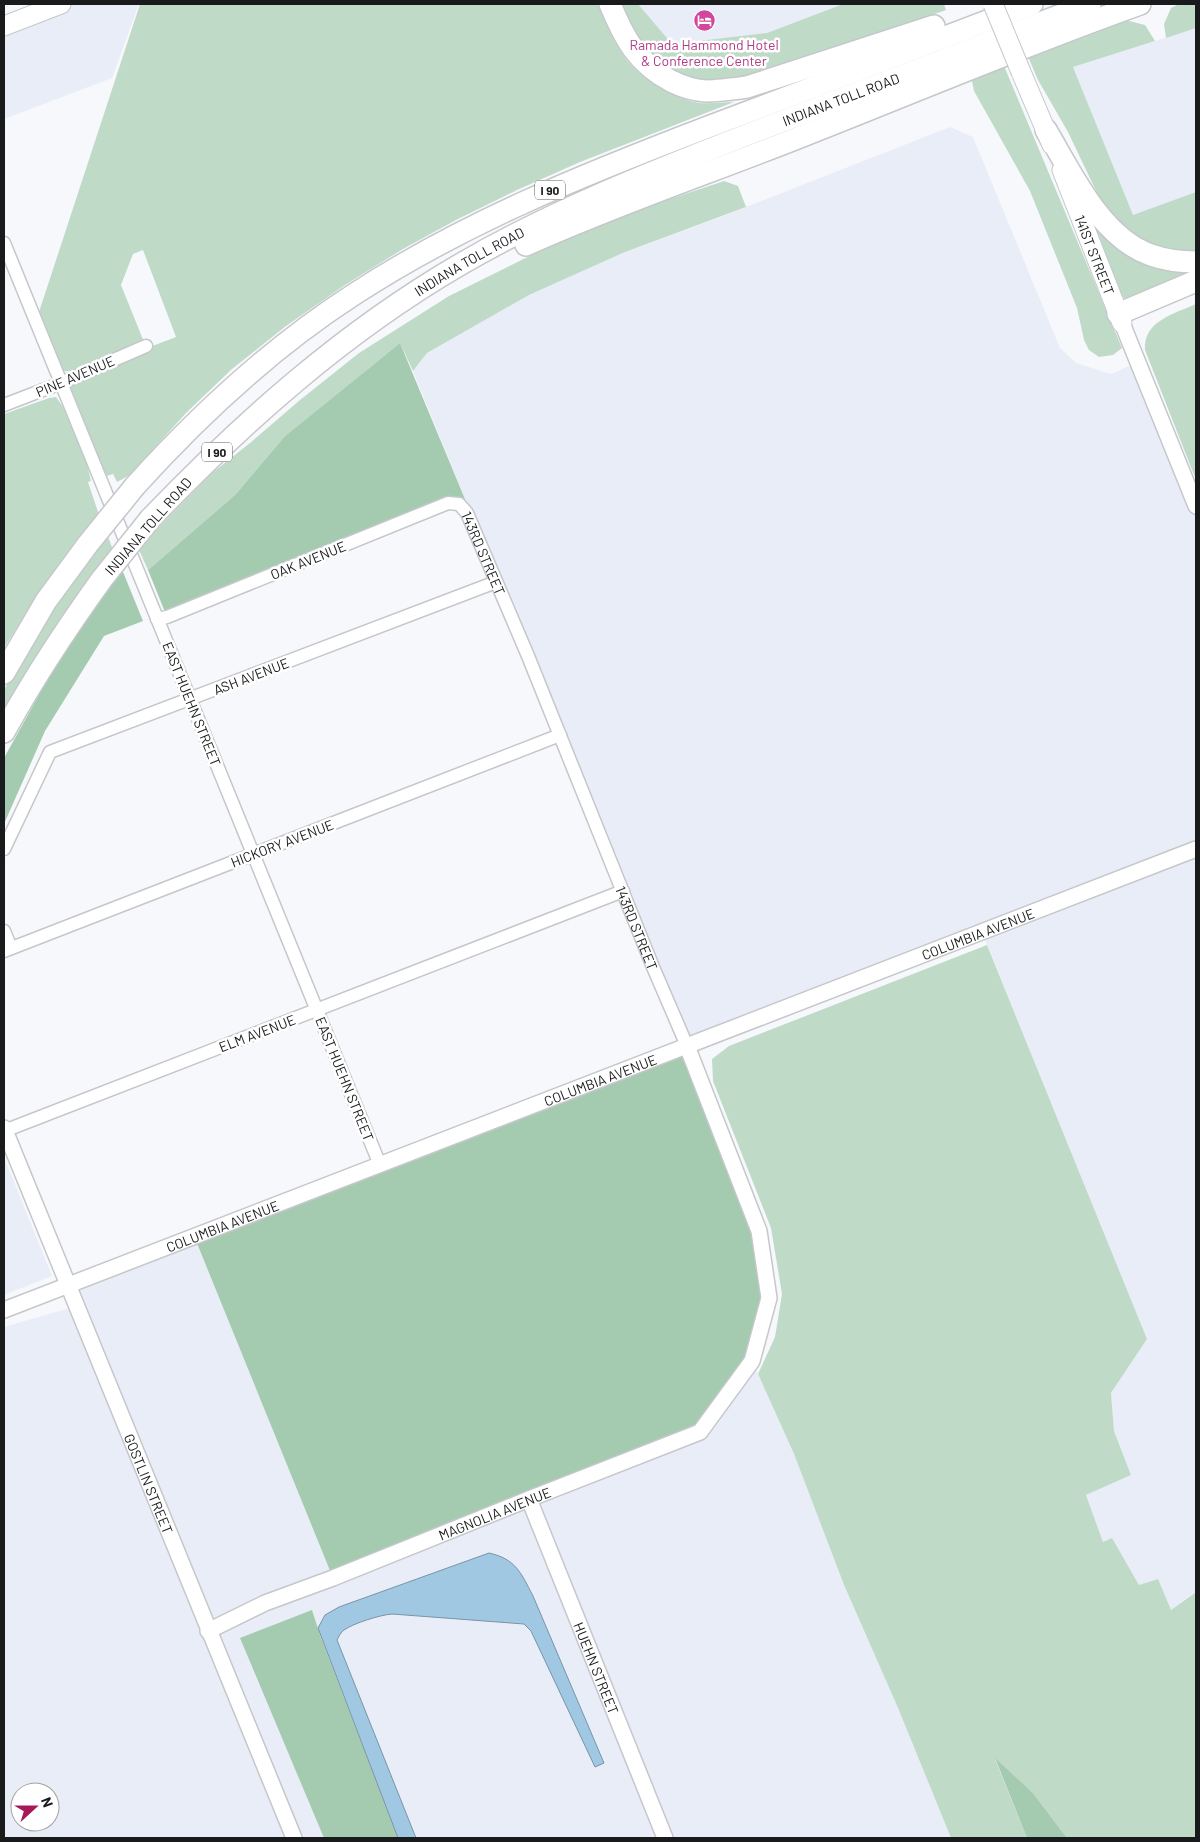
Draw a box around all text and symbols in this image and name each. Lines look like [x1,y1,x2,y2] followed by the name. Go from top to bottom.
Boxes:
[692,9,716,33] hotel icon: Ramada Hammond Hotel & Conference Center
[629,36,779,69] place label: Ramada Hammond Hotel & Conference Center
[780,69,901,129] street label: INDIANA TOLL ROAD
[535,180,565,200] road number: I 90
[1072,212,1119,297] street label: 141ST STREET
[411,223,527,299] street label: INDIANA TOLL ROAD
[33,352,117,400] street label: PINE AVENUE
[202,442,232,462] road number: I 90
[101,474,195,578] street label: INDIANA TOLL ROAD
[459,509,509,597] street label: 143RD STREET
[268,537,348,583] street label: OAK AVENUE
[159,639,225,769] street label: EAST HUEHN STREET
[211,654,291,698] street label: ASH AVENUE
[228,816,336,870] street label: HICKORY AVENUE
[613,883,662,972] street label: 143RD STREET
[919,904,1036,963] street label: COLUMBIA AVENUE
[216,1011,298,1055] street label: ELM AVENUE
[312,1014,378,1144] street label: EAST HUEHN STREET
[541,1050,659,1109] street label: COLUMBIA AVENUE
[163,1196,281,1255] street label: COLUMBIA AVENUE
[121,1431,177,1536] street label: GOSTLIN STREET
[436,1483,553,1543] street label: MAGNOLIA AVENUE
[571,1619,623,1716] street label: HUEHN STREET
[10,1782,60,1832] north arrow
[38,1795,57,1810] text: N

